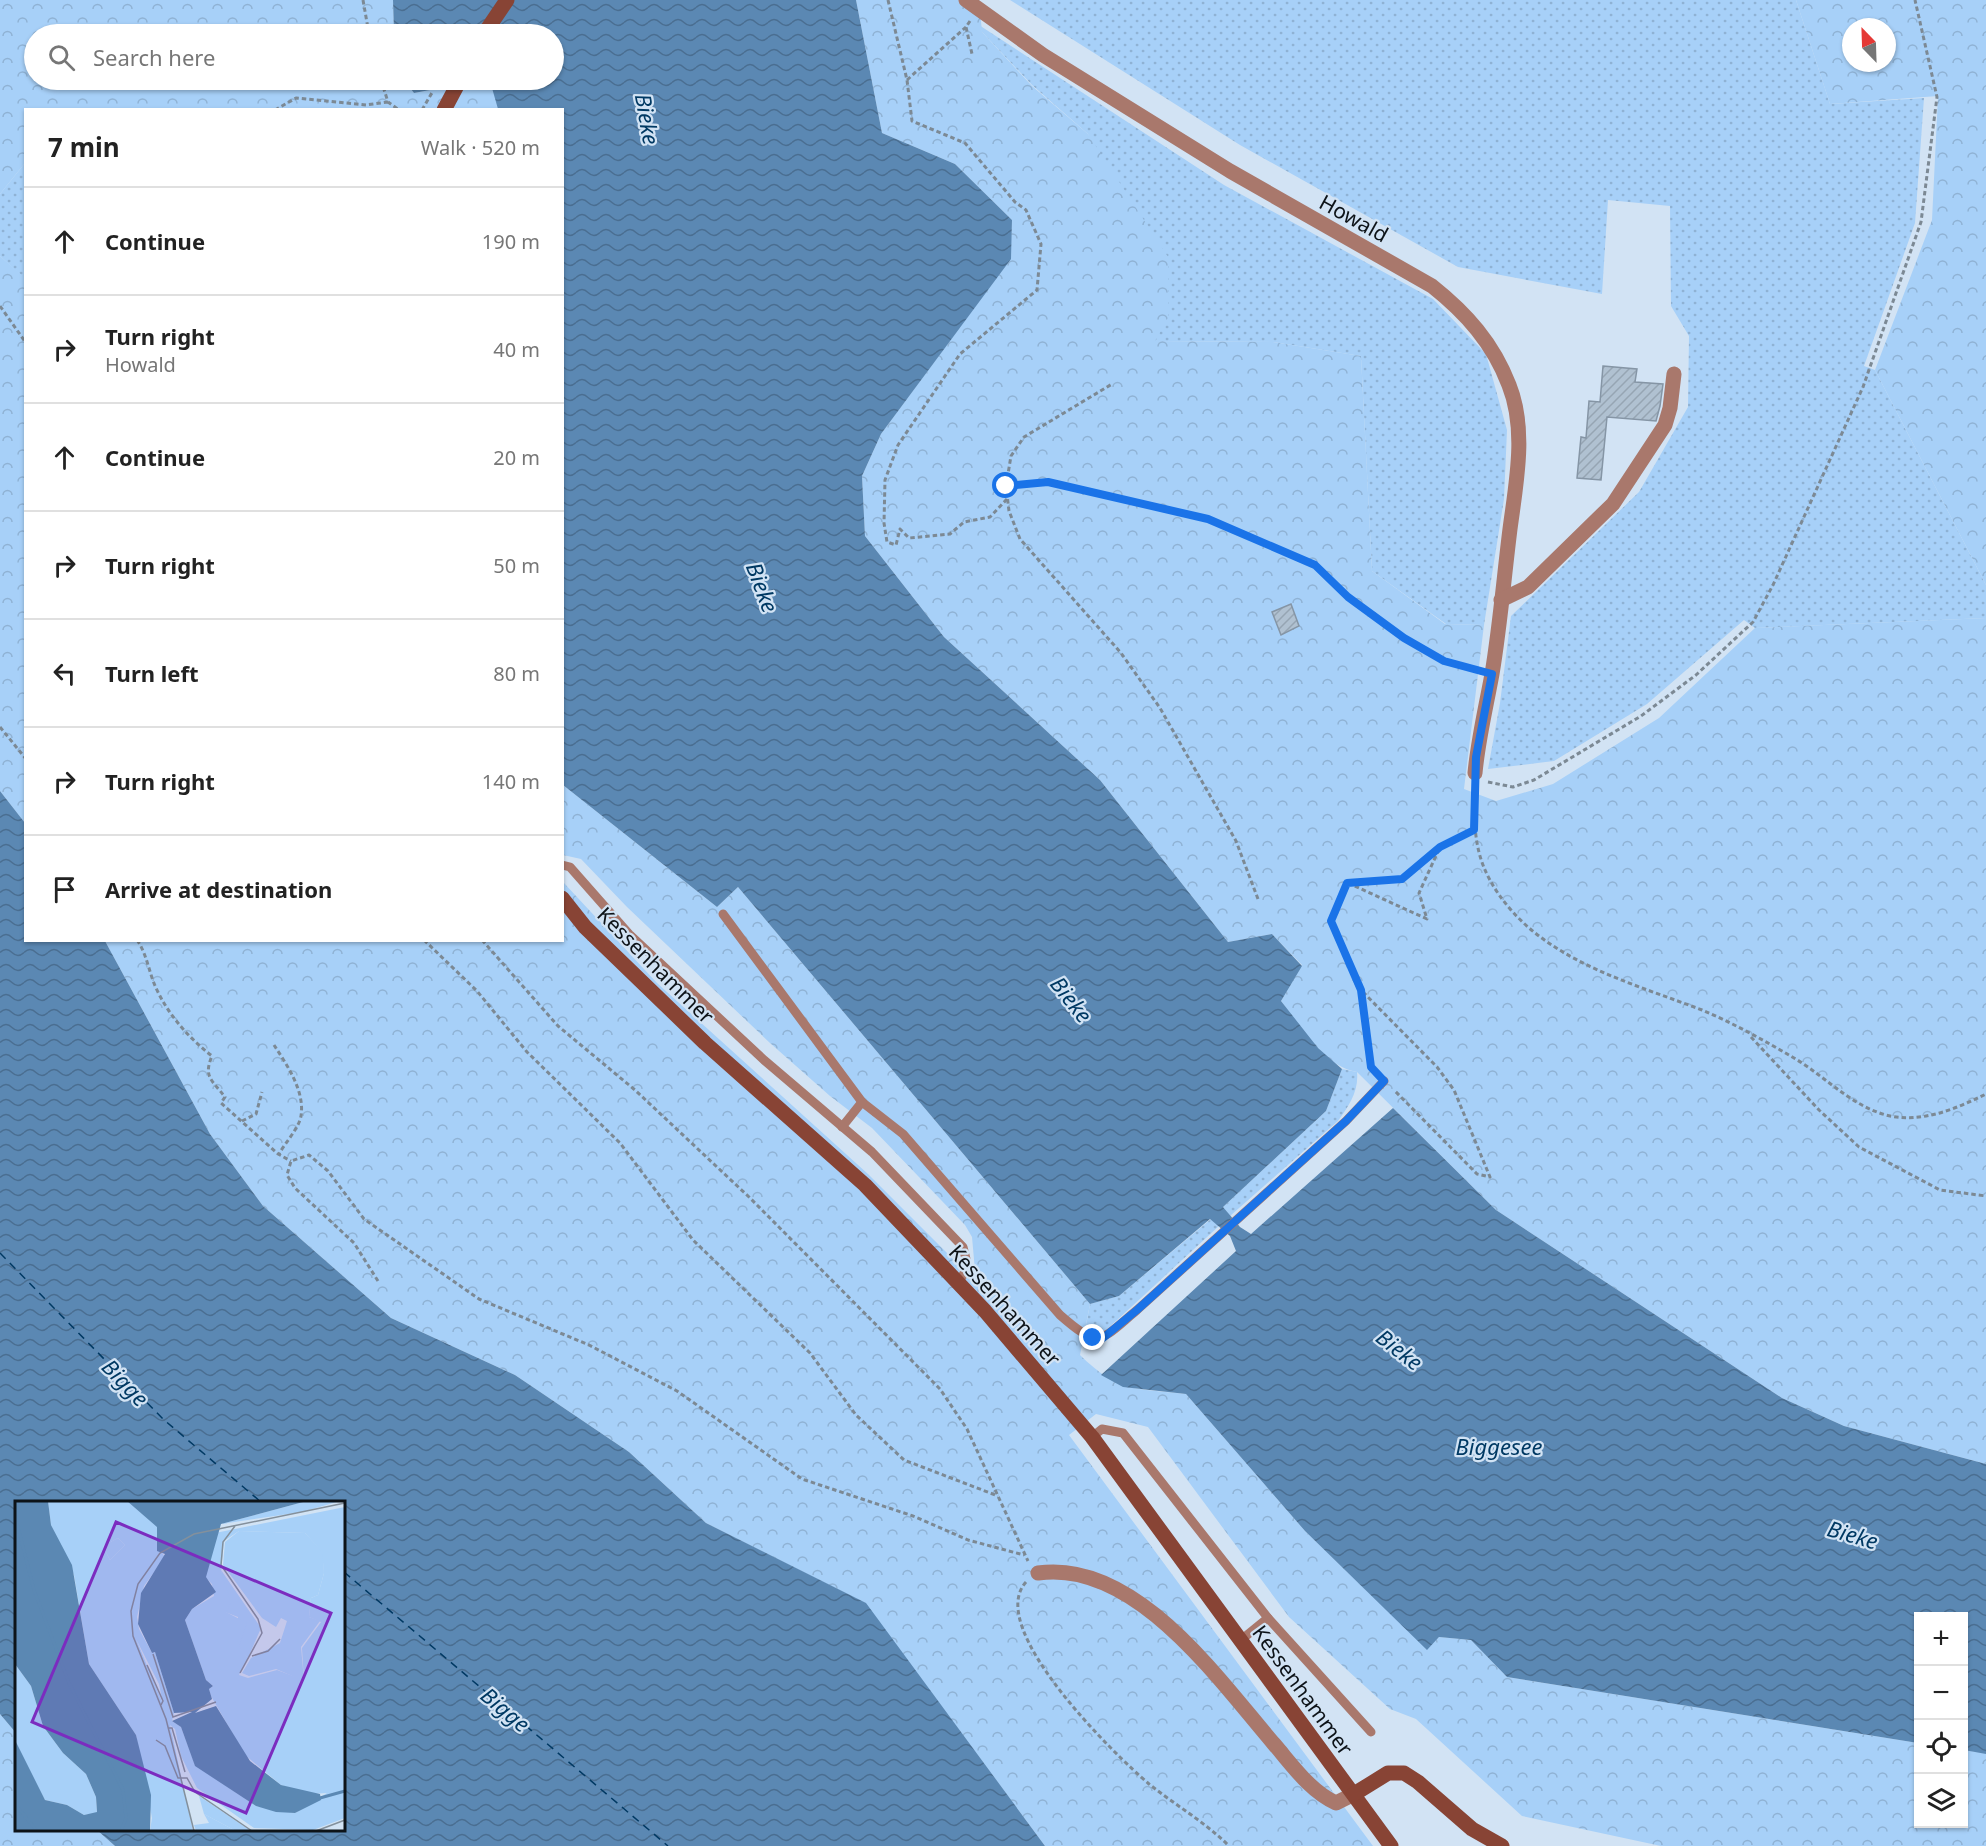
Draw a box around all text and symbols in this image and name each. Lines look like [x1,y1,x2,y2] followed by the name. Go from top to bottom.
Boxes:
[1842,18,1896,72] north arrow
[24,24,564,90] search box
[45,41,78,74] icon: search
[93,42,215,72] text: Search here
[629,91,667,147] water label: Bieke
[48,129,120,165] text: 7 min
[421,134,540,161] text: Walk · 520 m
[1315,188,1393,248] street label: Howald
[48,225,81,258] icon: ahead
[105,226,205,256] text: Continue
[482,228,540,255] text: 190 m
[105,321,215,351] text: Turn right
[48,333,81,366] icon: right
[493,336,540,363] text: 40 m
[105,351,176,378] text: Howald
[48,441,81,474] icon: ahead
[105,442,205,472] text: Continue
[493,444,540,471] text: 20 m
[992,472,1018,498] route start
[48,549,81,582] icon: right
[105,550,215,580] text: Turn right
[493,552,540,579] text: 50 m
[740,558,786,616] water label: Bieke
[48,657,81,690] icon: left
[105,658,199,688] text: Turn left
[493,660,540,687] text: 80 m
[48,765,81,798] icon: right
[105,766,215,796] text: Turn right
[482,768,540,795] text: 140 m
[48,873,81,906] icon: arrive
[105,874,332,904] text: Arrive at destination
[592,901,721,1030] street label: Kessenhammer
[1044,970,1100,1028] water label: Bieke
[943,1238,1067,1372] street label: Kessenhammer
[1371,1321,1429,1377] water label: Bieke
[1079,1324,1105,1350] route end
[96,1352,156,1412] water label: Bigge
[1456,1431,1542,1461] water label: Biggesee
[15,1501,345,1831] inset map
[1824,1513,1882,1555] water label: Bieke
[1914,1612,1968,1828] map controls
[1914,1612,1968,1666] button: +
[1246,1619,1360,1761] street label: Kessenhammer
[1914,1666,1968,1720] button: −
[475,1680,537,1738] water label: Bigge
[1914,1720,1968,1774] button: locate
[1914,1774,1968,1828] button: layers

